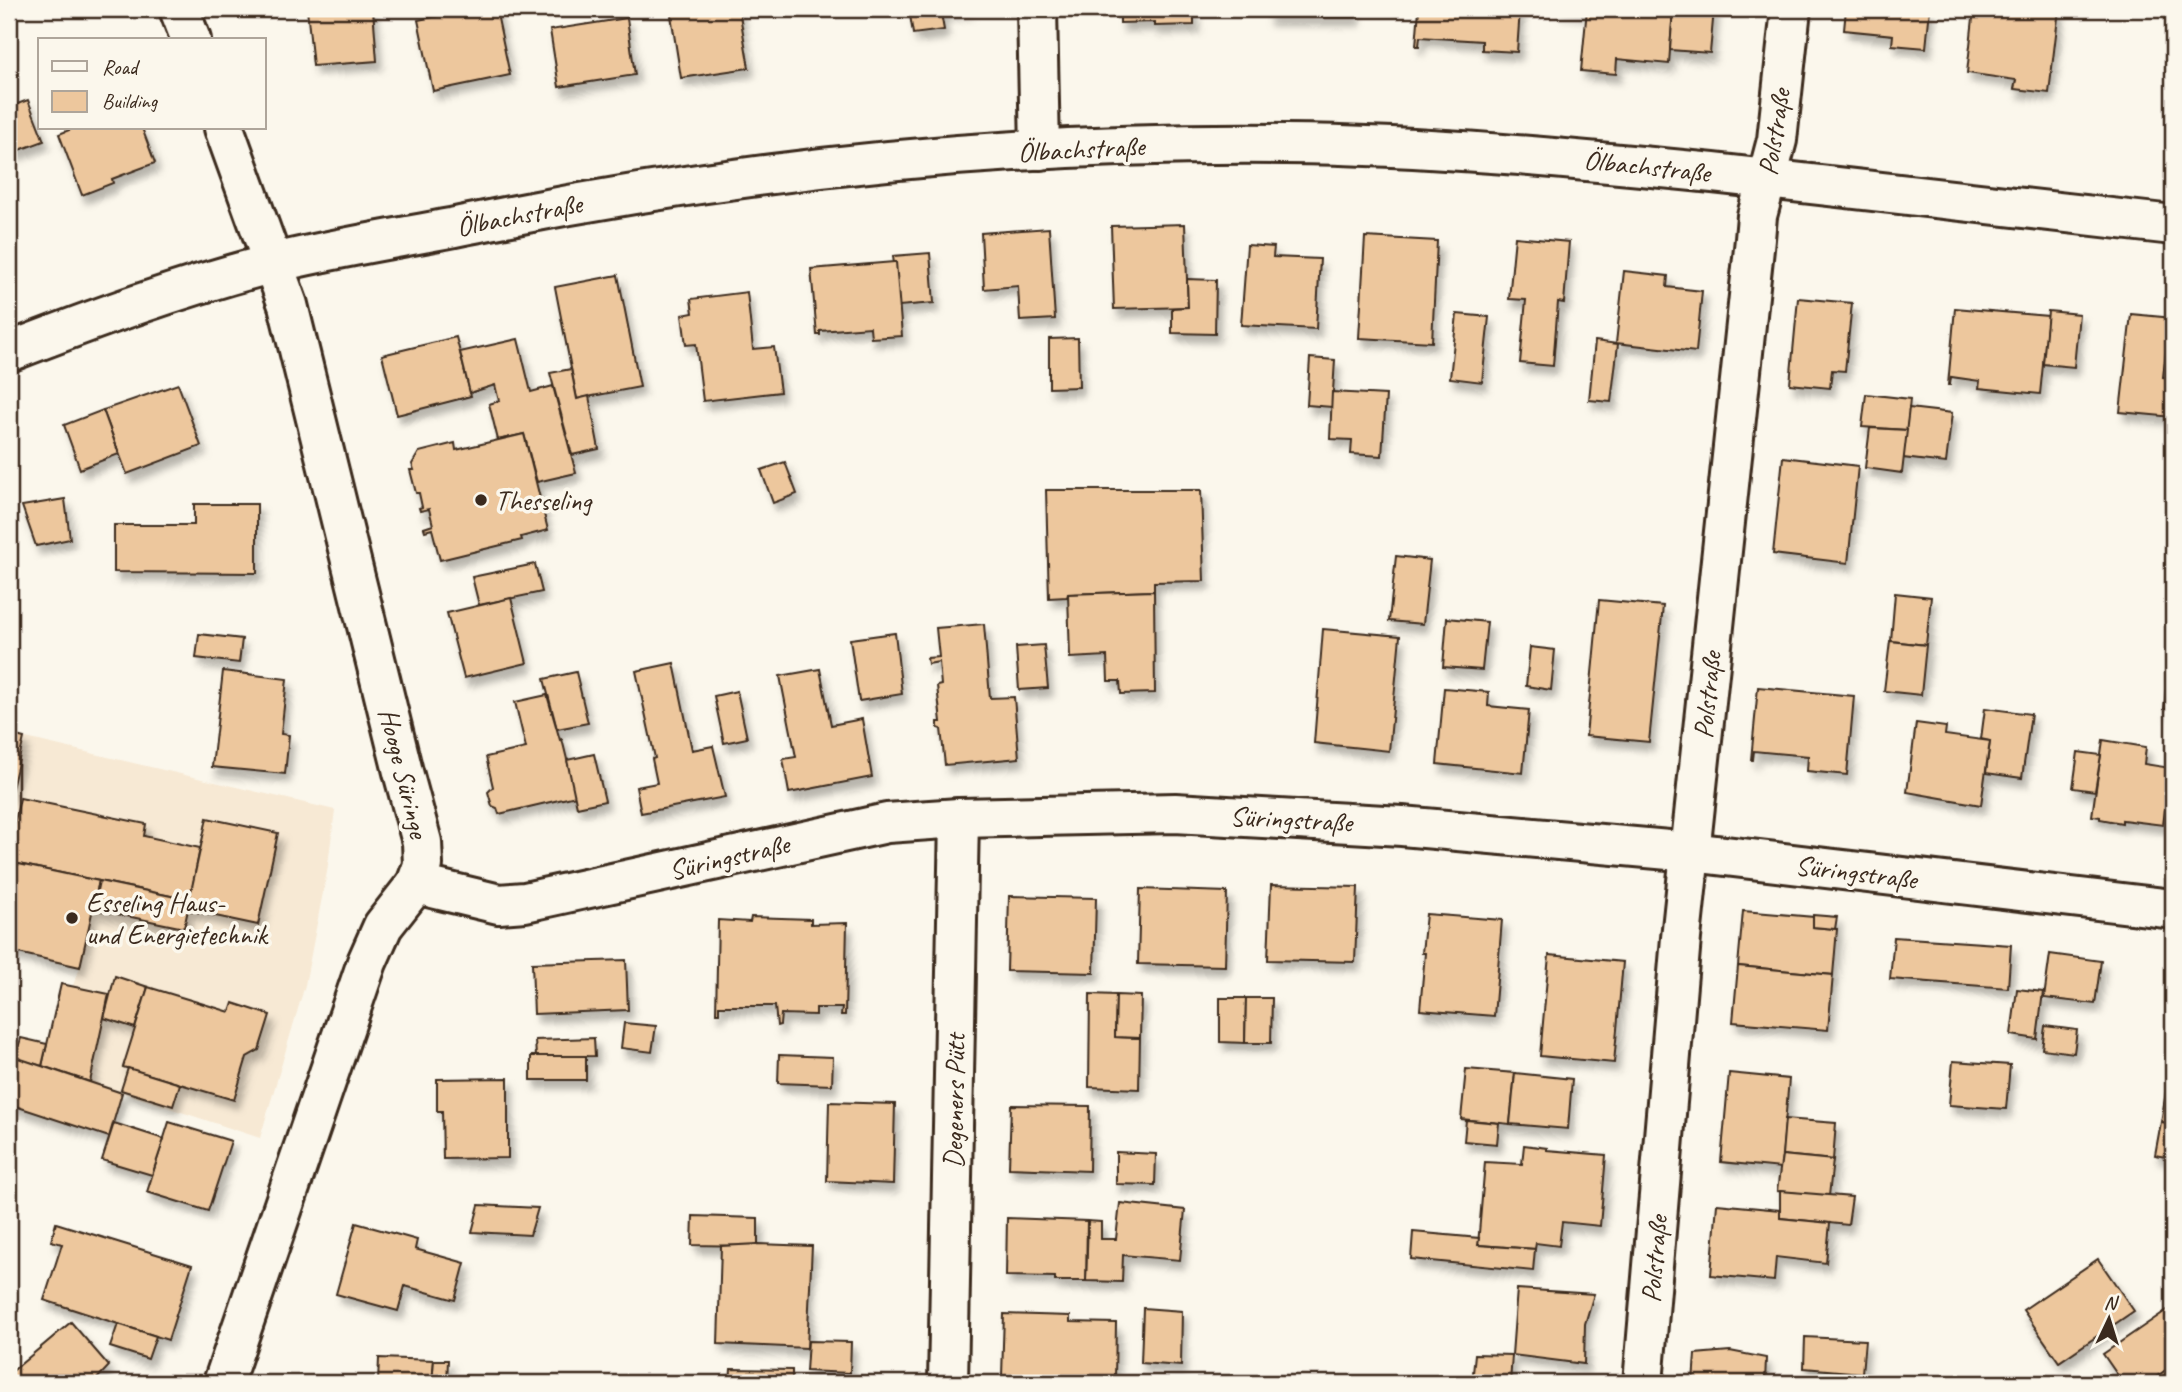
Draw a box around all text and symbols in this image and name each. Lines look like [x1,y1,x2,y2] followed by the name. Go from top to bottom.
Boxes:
[38,38,266,130] legend
[102,54,141,80] text: Road
[1750,84,1798,178] street label: Polstraße
[102,88,159,114] text: Building
[1017,128,1147,170] street label: Ölbachstraße
[1582,142,1714,190] street label: Ölbachstraße
[453,185,586,244] street label: Ölbachstraße
[495,483,593,518] place label: Thesseling
[473,492,489,508] marker: Thesseling
[1685,648,1729,740] street label: Polstraße
[371,705,437,843] street label: Hooge Süringe
[1229,798,1355,840] street label: Süringstraße
[665,826,794,888] street label: Süringstraße
[1793,847,1921,897] street label: Süringstraße
[86,885,269,952] place label: Esseling Haus- und Energietechnik
[64,910,80,926] marker: Esseling Haus- und Energietechnik
[935,1031,973,1169] street label: Degeners Pütt
[1633,1212,1675,1304] street label: Polstraße
[2074,1284,2144,1354] north arrow
[2103,1291,2120,1316] text: N

